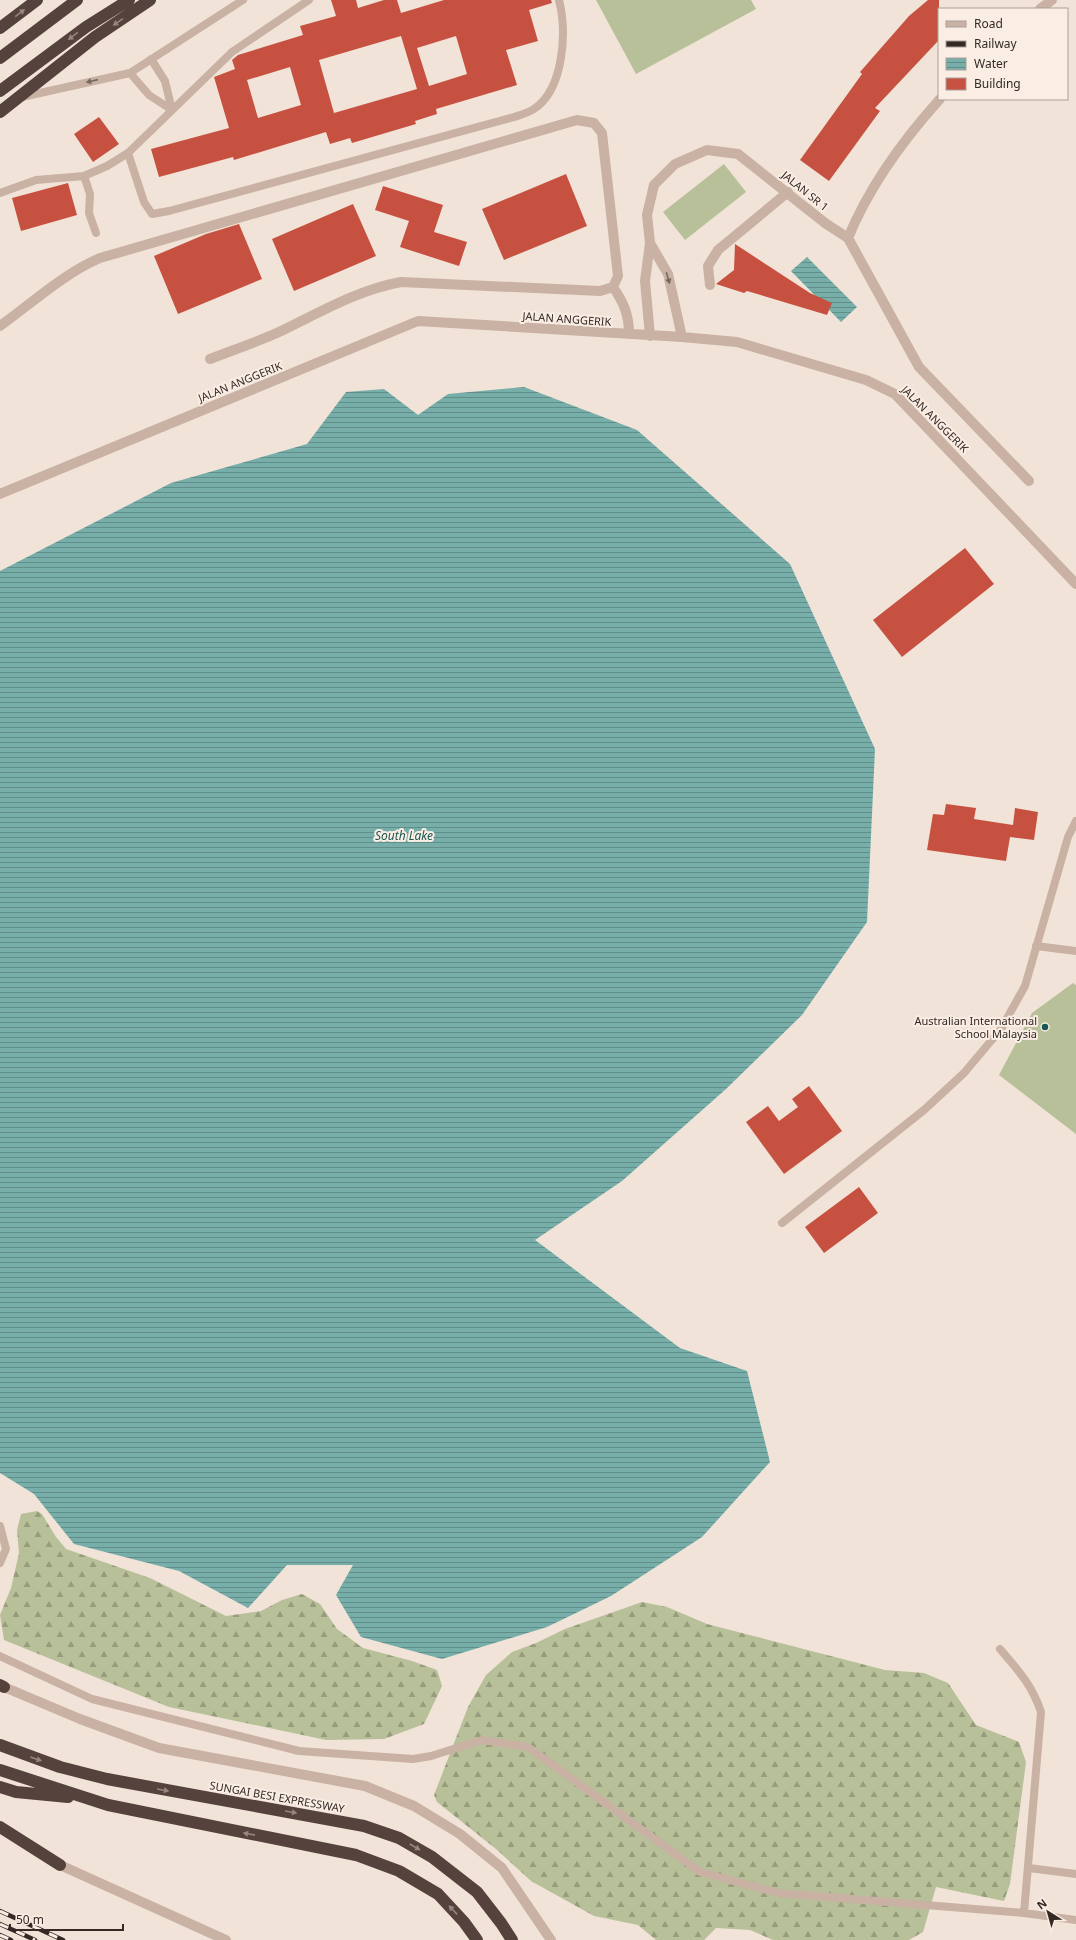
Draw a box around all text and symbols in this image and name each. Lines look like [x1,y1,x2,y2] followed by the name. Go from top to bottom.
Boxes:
[15,8,26,17] one-way arrow
[938,8,1068,100] legend
[974,15,1003,32] text: Road
[112,18,123,26] one-way arrow
[68,32,78,40] one-way arrow
[974,35,1018,52] text: Railway
[974,55,1008,72] text: Water
[974,75,1021,92] text: Building
[86,79,98,85] one-way arrow
[778,167,832,214] street label: JALAN SR 1
[665,272,671,284] one-way arrow
[521,308,612,329] street label: JALAN ANGGERIK
[195,358,284,406] street label: JALAN ANGGERIK
[898,381,972,456] street label: JALAN ANGGERIK
[375,827,433,844] water label: South Lake
[914,1013,1037,1041] place label: Australian International School Malaysia
[1040,1022,1050,1032] marker: Australian International School Malaysia
[31,1756,43,1762] one-way arrow
[209,1777,346,1816] street label: SUNGAI BESI EXPRESSWAY
[156,1787,169,1793] one-way arrow
[284,1810,297,1816] one-way arrow
[243,1831,255,1837] one-way arrow
[409,1844,421,1851] one-way arrow
[1028,1892,1068,1932] north arrow
[1034,1895,1050,1912] text: N
[448,1905,457,1915] one-way arrow
[10,1906,123,1932] scale bar
[16,1911,44,1928] text: 50 m

